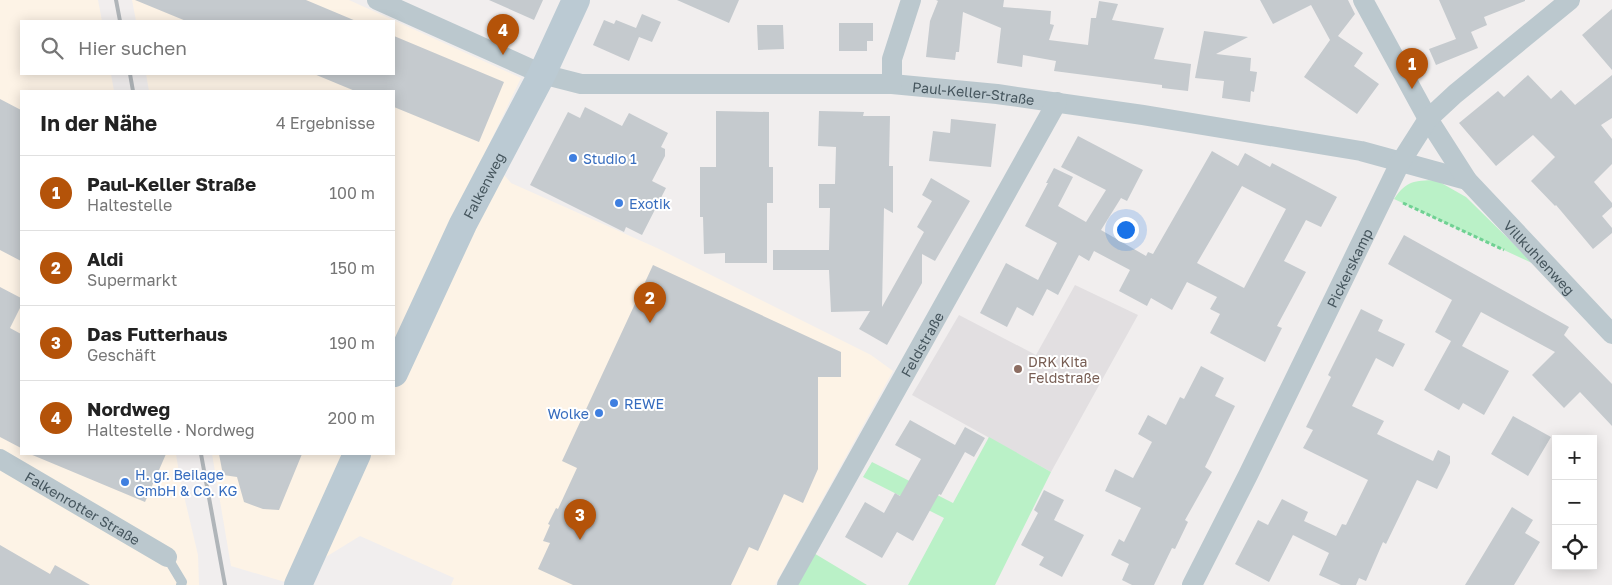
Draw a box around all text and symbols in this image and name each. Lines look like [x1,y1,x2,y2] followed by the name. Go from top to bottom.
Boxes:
[487,14,519,55] pin: 4
[20,20,395,75] search box
[38,34,66,62] icon: search
[78,36,187,59] text: Hier suchen
[1396,48,1428,89] pin: 1
[912,77,1036,108] street label: Paul-Keller-Straße
[40,110,157,136] text: In der Nähe
[276,113,375,133] text: 4 Ergebnisse
[459,149,508,221] street label: Falkenweg
[583,150,637,167] place label: Studio 1
[567,152,579,164] marker: Studio 1
[87,172,256,195] text: Paul-Keller Straße
[52,183,60,203] text: 1
[329,183,375,203] text: 100 m
[87,195,172,215] text: Haltestelle
[629,195,671,212] place label: Exotik
[613,197,625,209] marker: Exotik
[1501,216,1579,298] street label: Villkuhlenweg
[1113,217,1139,243] your location
[1323,225,1375,310] street label: Pickerskamp
[87,247,123,270] text: Aldi
[51,258,61,278] text: 2
[330,258,375,278] text: 150 m
[87,270,177,290] text: Supermarkt
[634,282,666,323] pin: 2
[897,309,947,380] street label: Feldstraße
[87,322,228,345] text: Das Futterhaus
[51,333,61,353] text: 3
[329,333,375,353] text: 190 m
[87,345,156,365] text: Geschäft
[1028,353,1100,386] place label: DRK Kita Feldstraße
[1012,363,1024,375] marker: DRK Kita Feldstraße
[624,395,664,412] place label: REWE
[87,397,170,420] text: Nordweg
[608,397,620,409] marker: REWE
[547,405,589,422] place label: Wolke
[593,407,605,419] marker: Wolke
[51,408,61,428] text: 4
[328,408,375,428] text: 200 m
[87,420,255,440] text: Haltestelle · Nordweg
[1552,435,1597,570] map controls
[1552,435,1597,480] button: +
[135,466,238,499] place label: H. gr. Beilage GmbH & Co. KG
[22,467,143,548] street label: Falkenrotter Straße
[119,476,131,488] marker: H. gr. Beilage GmbH & Co. KG
[1552,480,1597,525] button: −
[564,499,596,540] pin: 3
[1552,525,1597,570] button: locate

